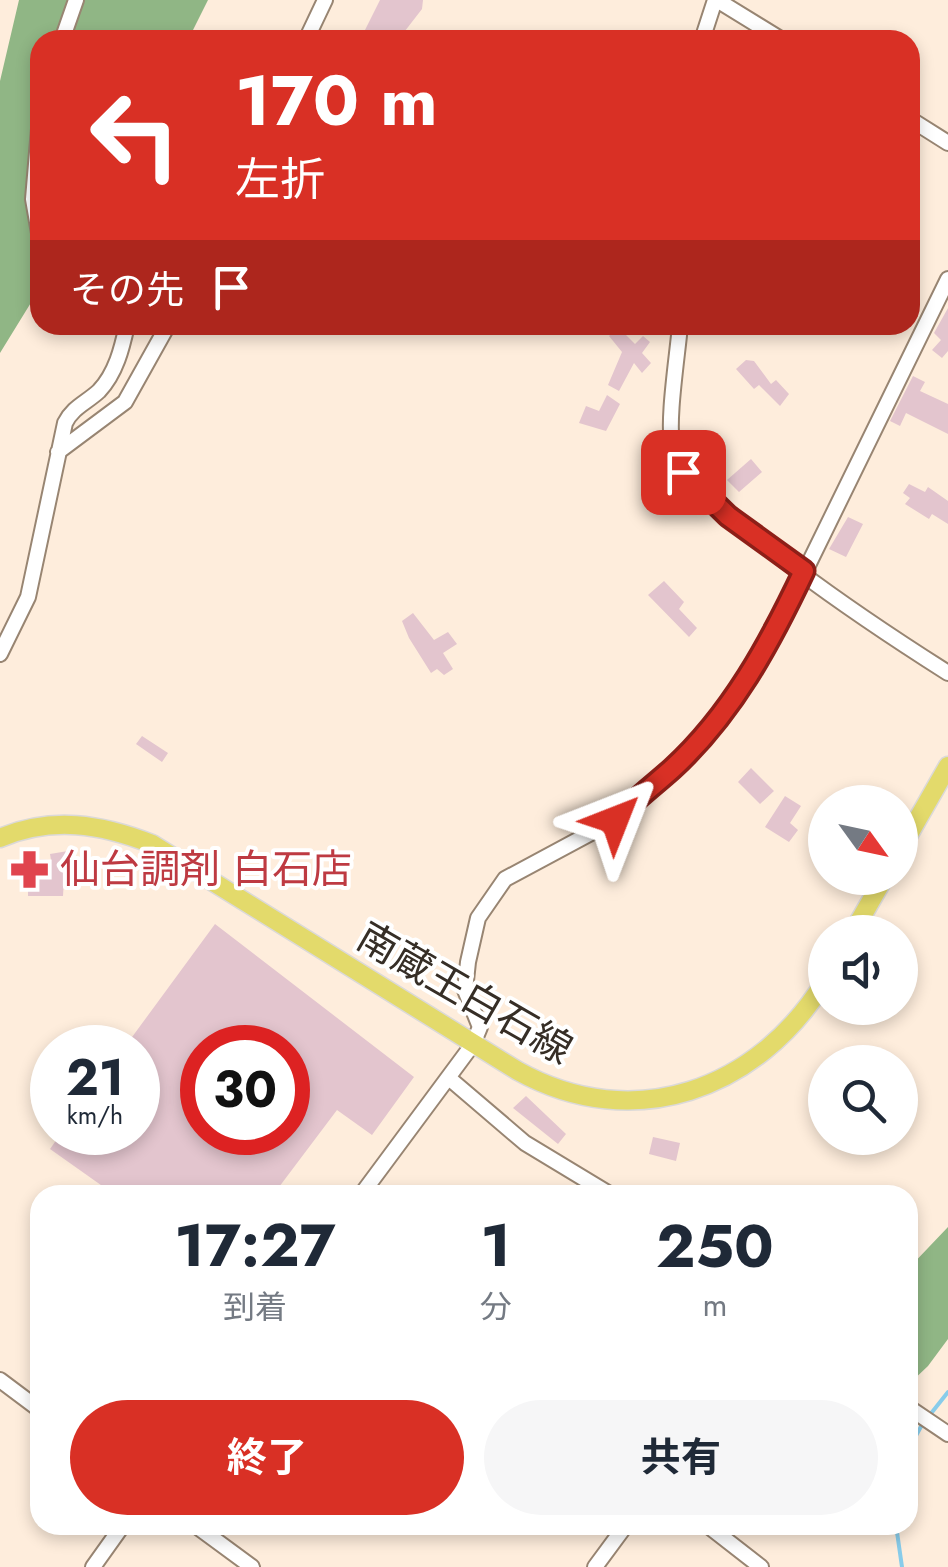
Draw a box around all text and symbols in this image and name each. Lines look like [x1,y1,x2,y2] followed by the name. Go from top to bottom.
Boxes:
[235,50,438,151] text: 170 m
[70,70,200,200] icon: left
[235,147,325,212] text: 左折
[204,260,259,315] icon: arrive
[70,262,184,317] text: その先
[641,430,726,515] pin
[656,445,711,500] icon: arrive
[563,768,667,872] position arrow
[808,785,918,895] north arrow
[808,785,918,1155] map controls
[60,840,352,898] place label: 仙台調剤 白石店
[9,848,51,890] pharmacy icon: 仙台調剤 白石店
[347,908,583,1078] street label: 南蔵王白石線
[808,915,918,1025] button: sound
[180,1025,310,1155] speed limit sign: 30
[66,1041,124,1114] text: 21
[808,1045,918,1155] button: search
[67,1097,123,1133] text: km/h
[174,1202,336,1289] text: 17:27
[481,1202,511,1289] text: 1
[656,1203,774,1290] text: 250
[702,1282,727,1328] text: m
[223,1284,287,1330] text: 到着
[480,1284,512,1330] text: 分
[70,1400,464,1515] button: 終了
[484,1400,878,1515] button: 共有

